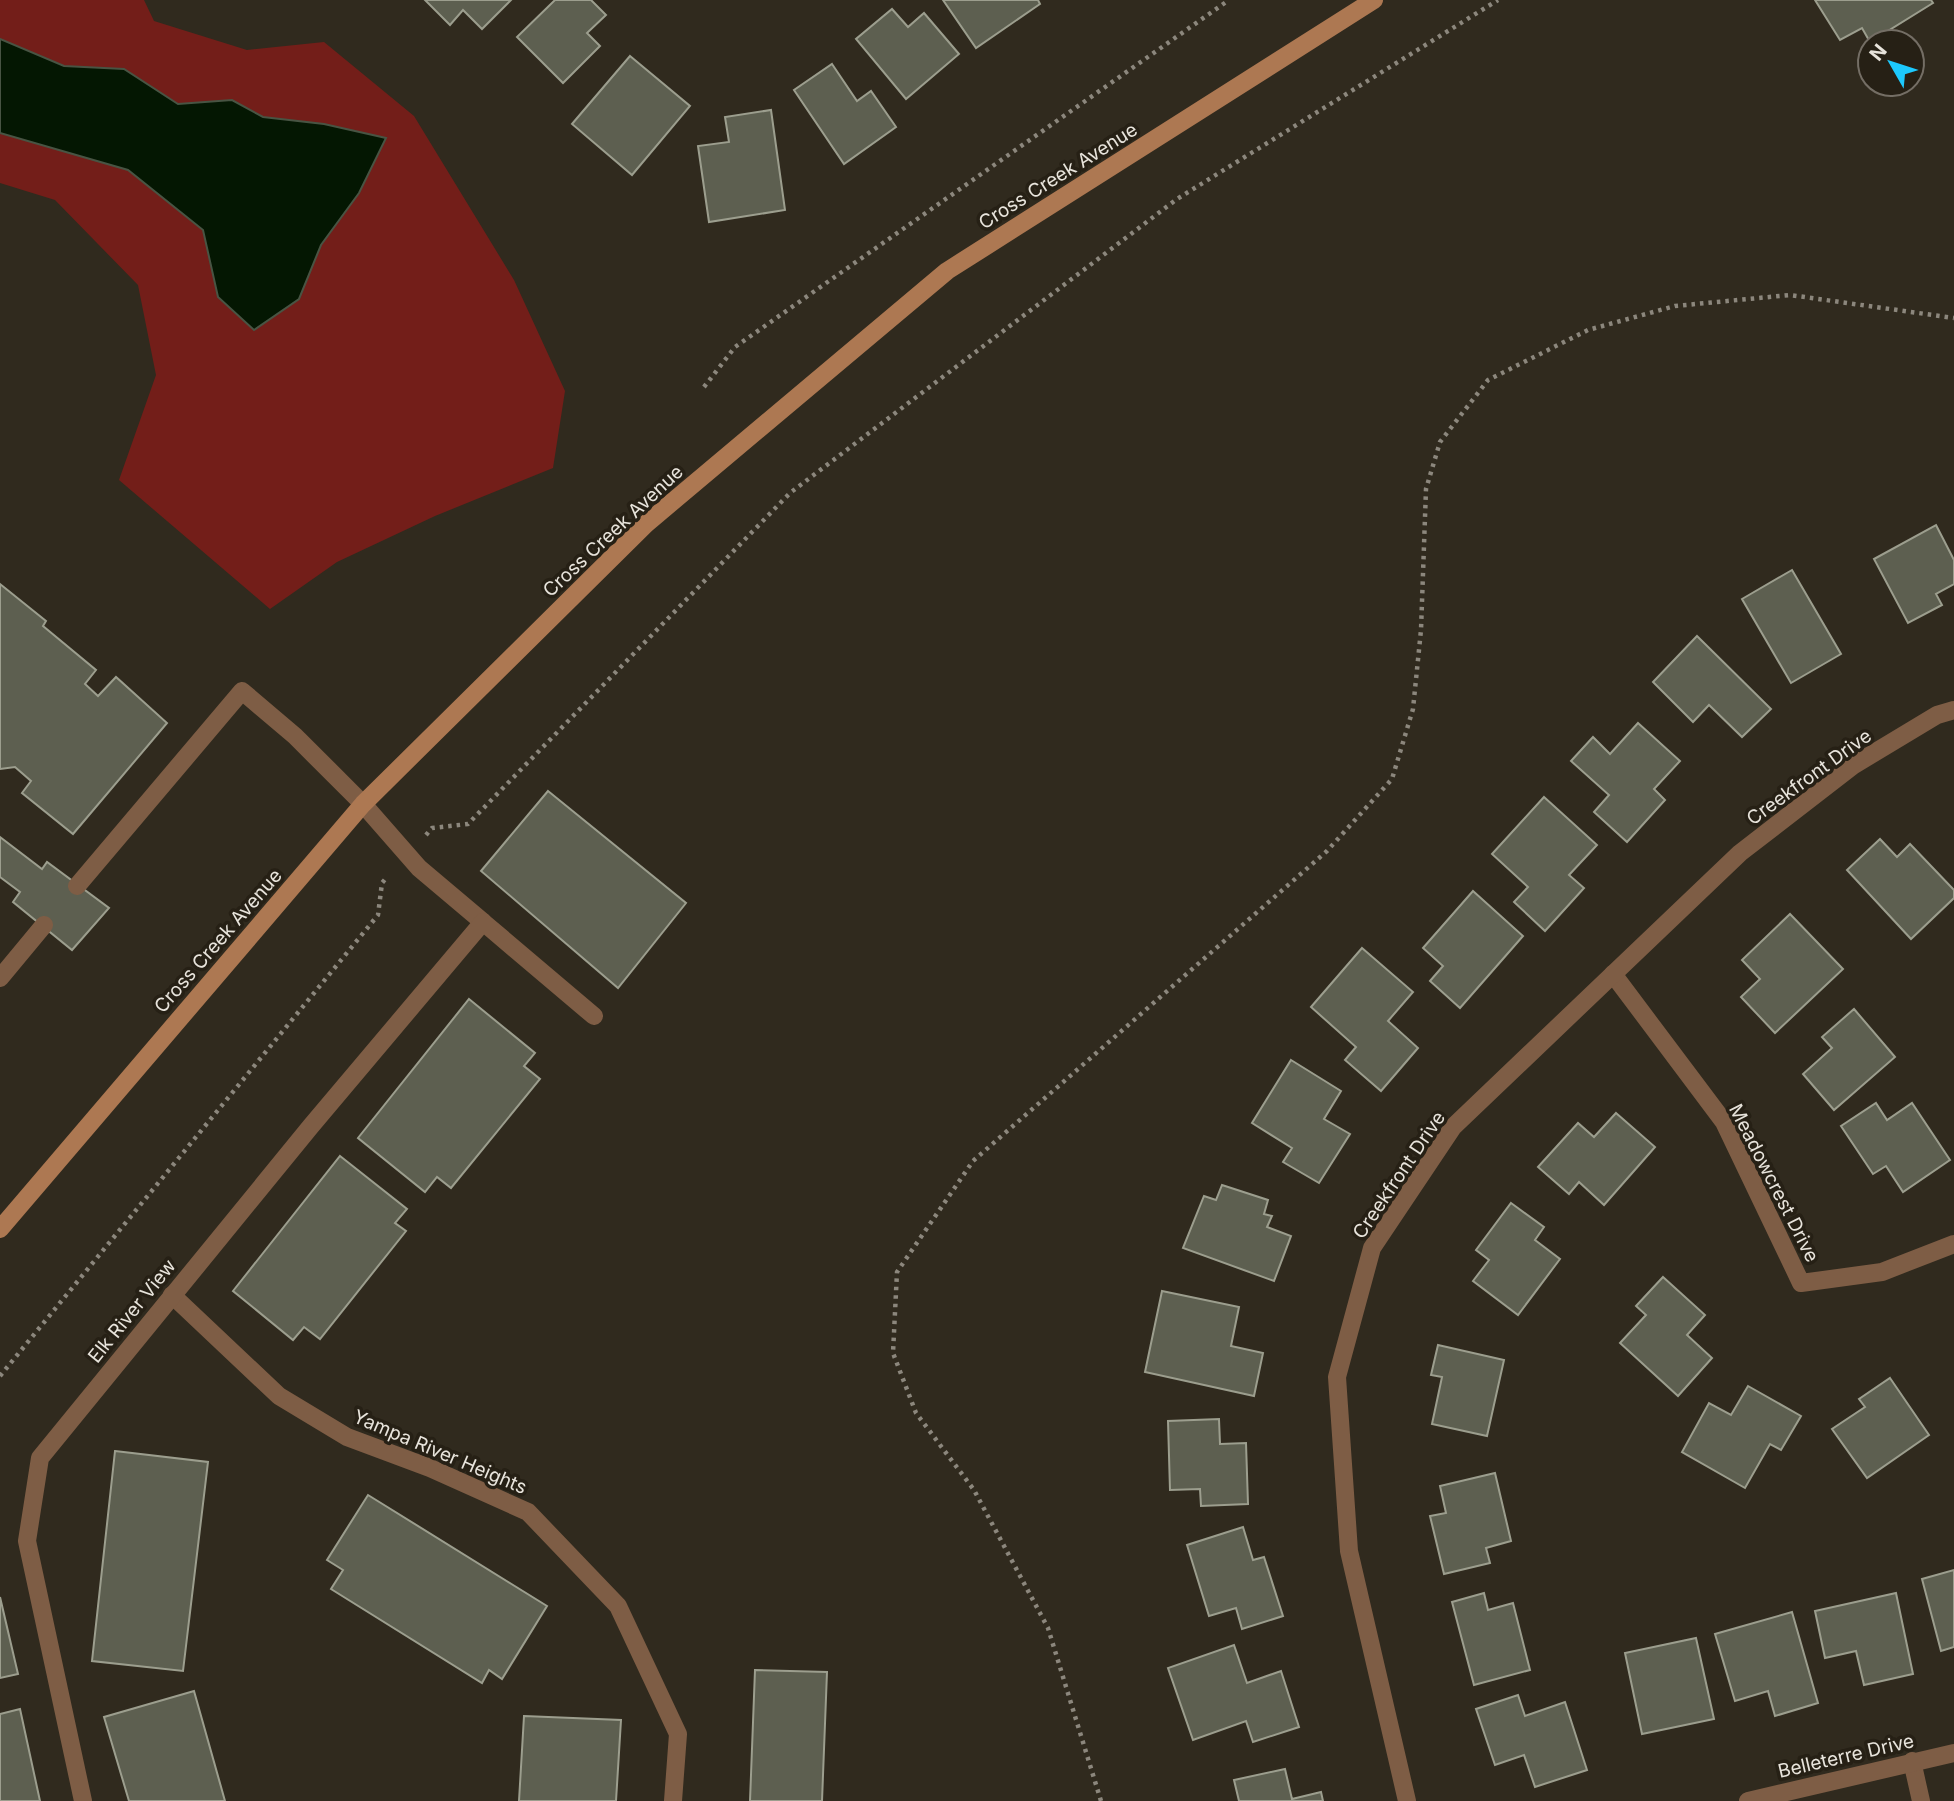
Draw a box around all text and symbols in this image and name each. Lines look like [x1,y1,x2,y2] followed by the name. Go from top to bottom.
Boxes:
[1856,28,1926,98] north arrow
[1865,40,1892,65] text: N
[974,118,1142,234] street label: Cross Creek Avenue
[538,460,688,602] street label: Cross Creek Avenue
[1742,724,1876,830] street label: Creekfront Drive
[149,864,287,1018] street label: Cross Creek Avenue
[1724,1100,1824,1266] street label: Meadowcrest Drive
[1348,1107,1450,1243] street label: Creekfront Drive
[83,1255,181,1367] street label: Elk River View
[350,1405,530,1499] street label: Yampa River Heights
[1776,1729,1916,1783] street label: Belleterre Drive

